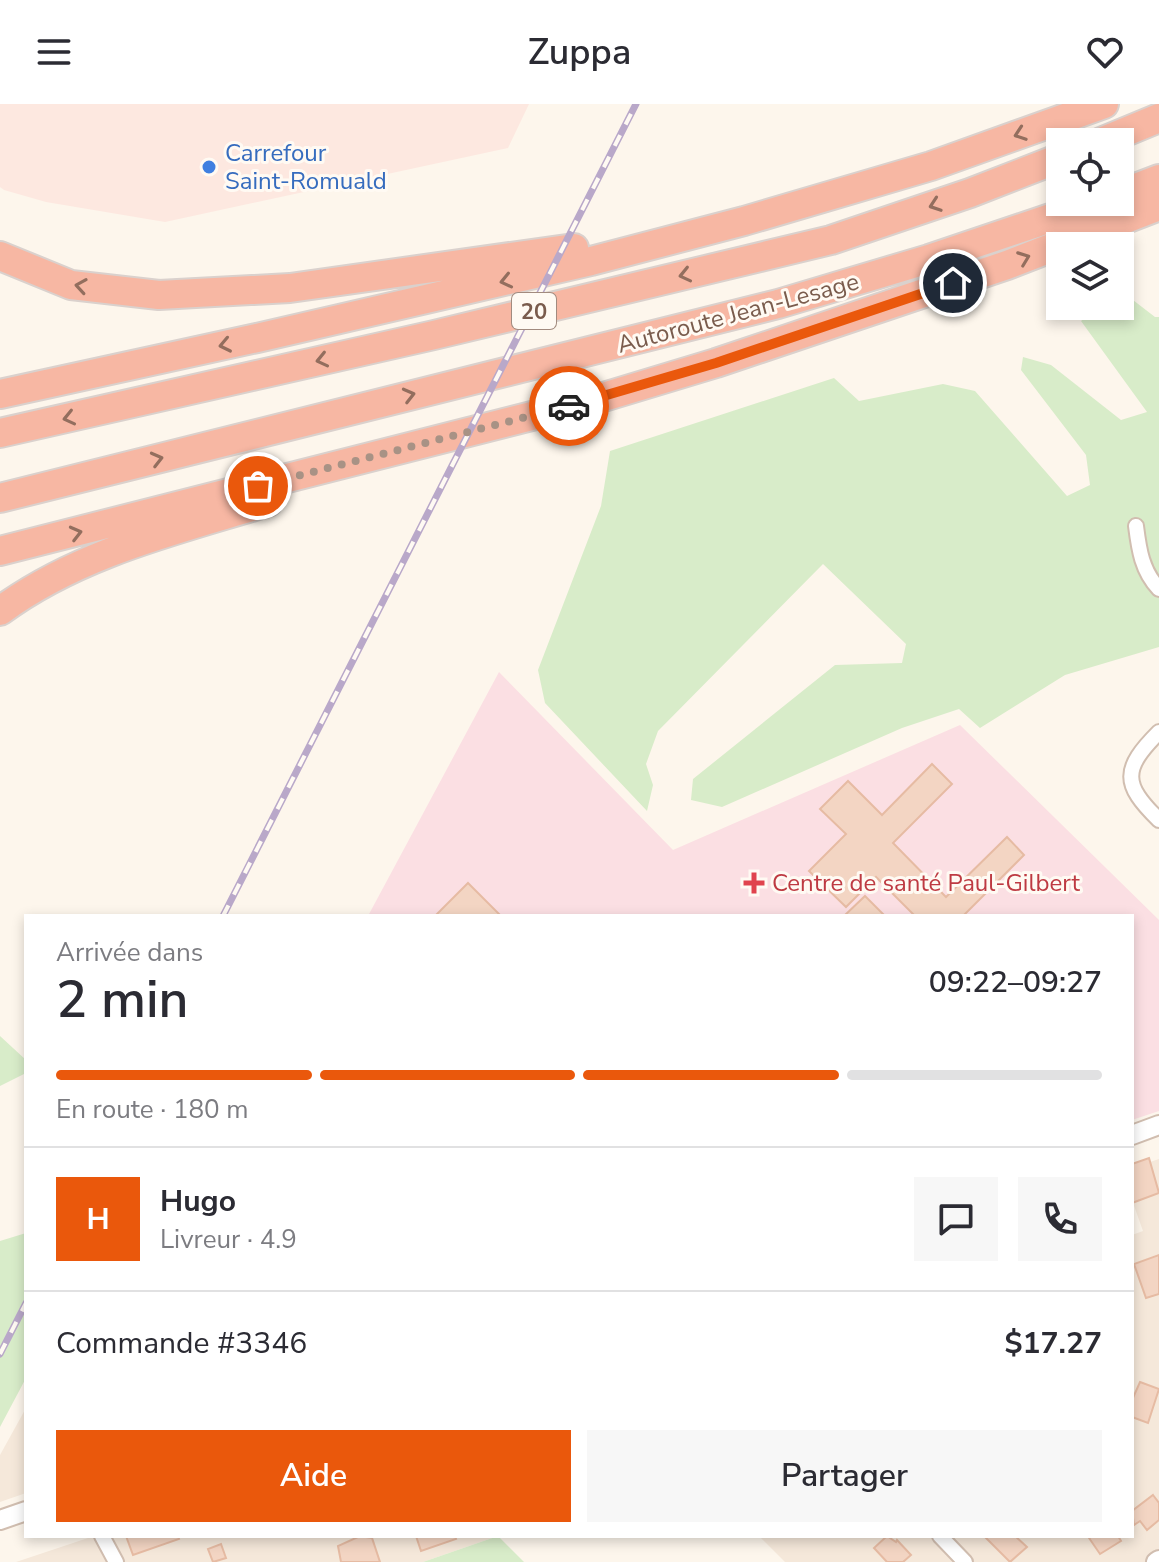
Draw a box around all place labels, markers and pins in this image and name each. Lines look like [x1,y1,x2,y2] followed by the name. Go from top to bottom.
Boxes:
[225,137,387,197] place label: Carrefour Saint-Romuald
[200,158,218,176] marker: Carrefour Saint-Romuald
[919,249,987,317] pin
[224,452,292,520] pin
[772,867,1081,899] place label: Centre de santé Paul-Gilbert
[743,872,765,894] marker: Centre de santé Paul-Gilbert

